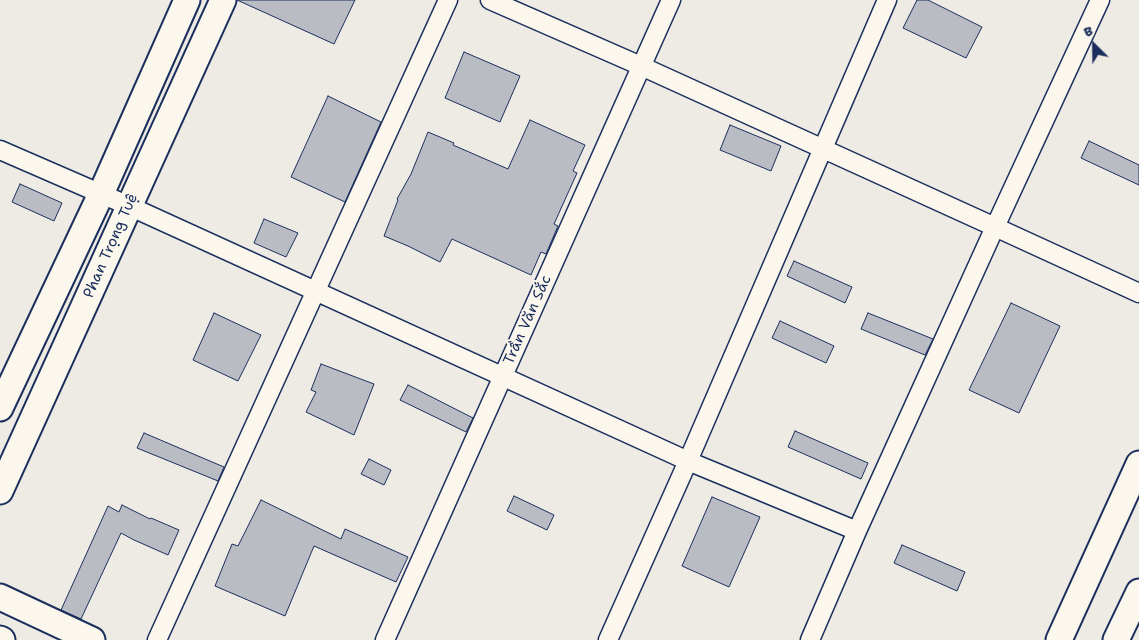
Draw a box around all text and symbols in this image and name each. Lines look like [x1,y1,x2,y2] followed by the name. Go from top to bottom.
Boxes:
[1069,20,1119,70] north arrow
[1081,21,1096,41] text: B
[80,191,142,301] street label: Phan Trọng Tuệ
[500,273,556,367] street label: Trần Văn Sắc

